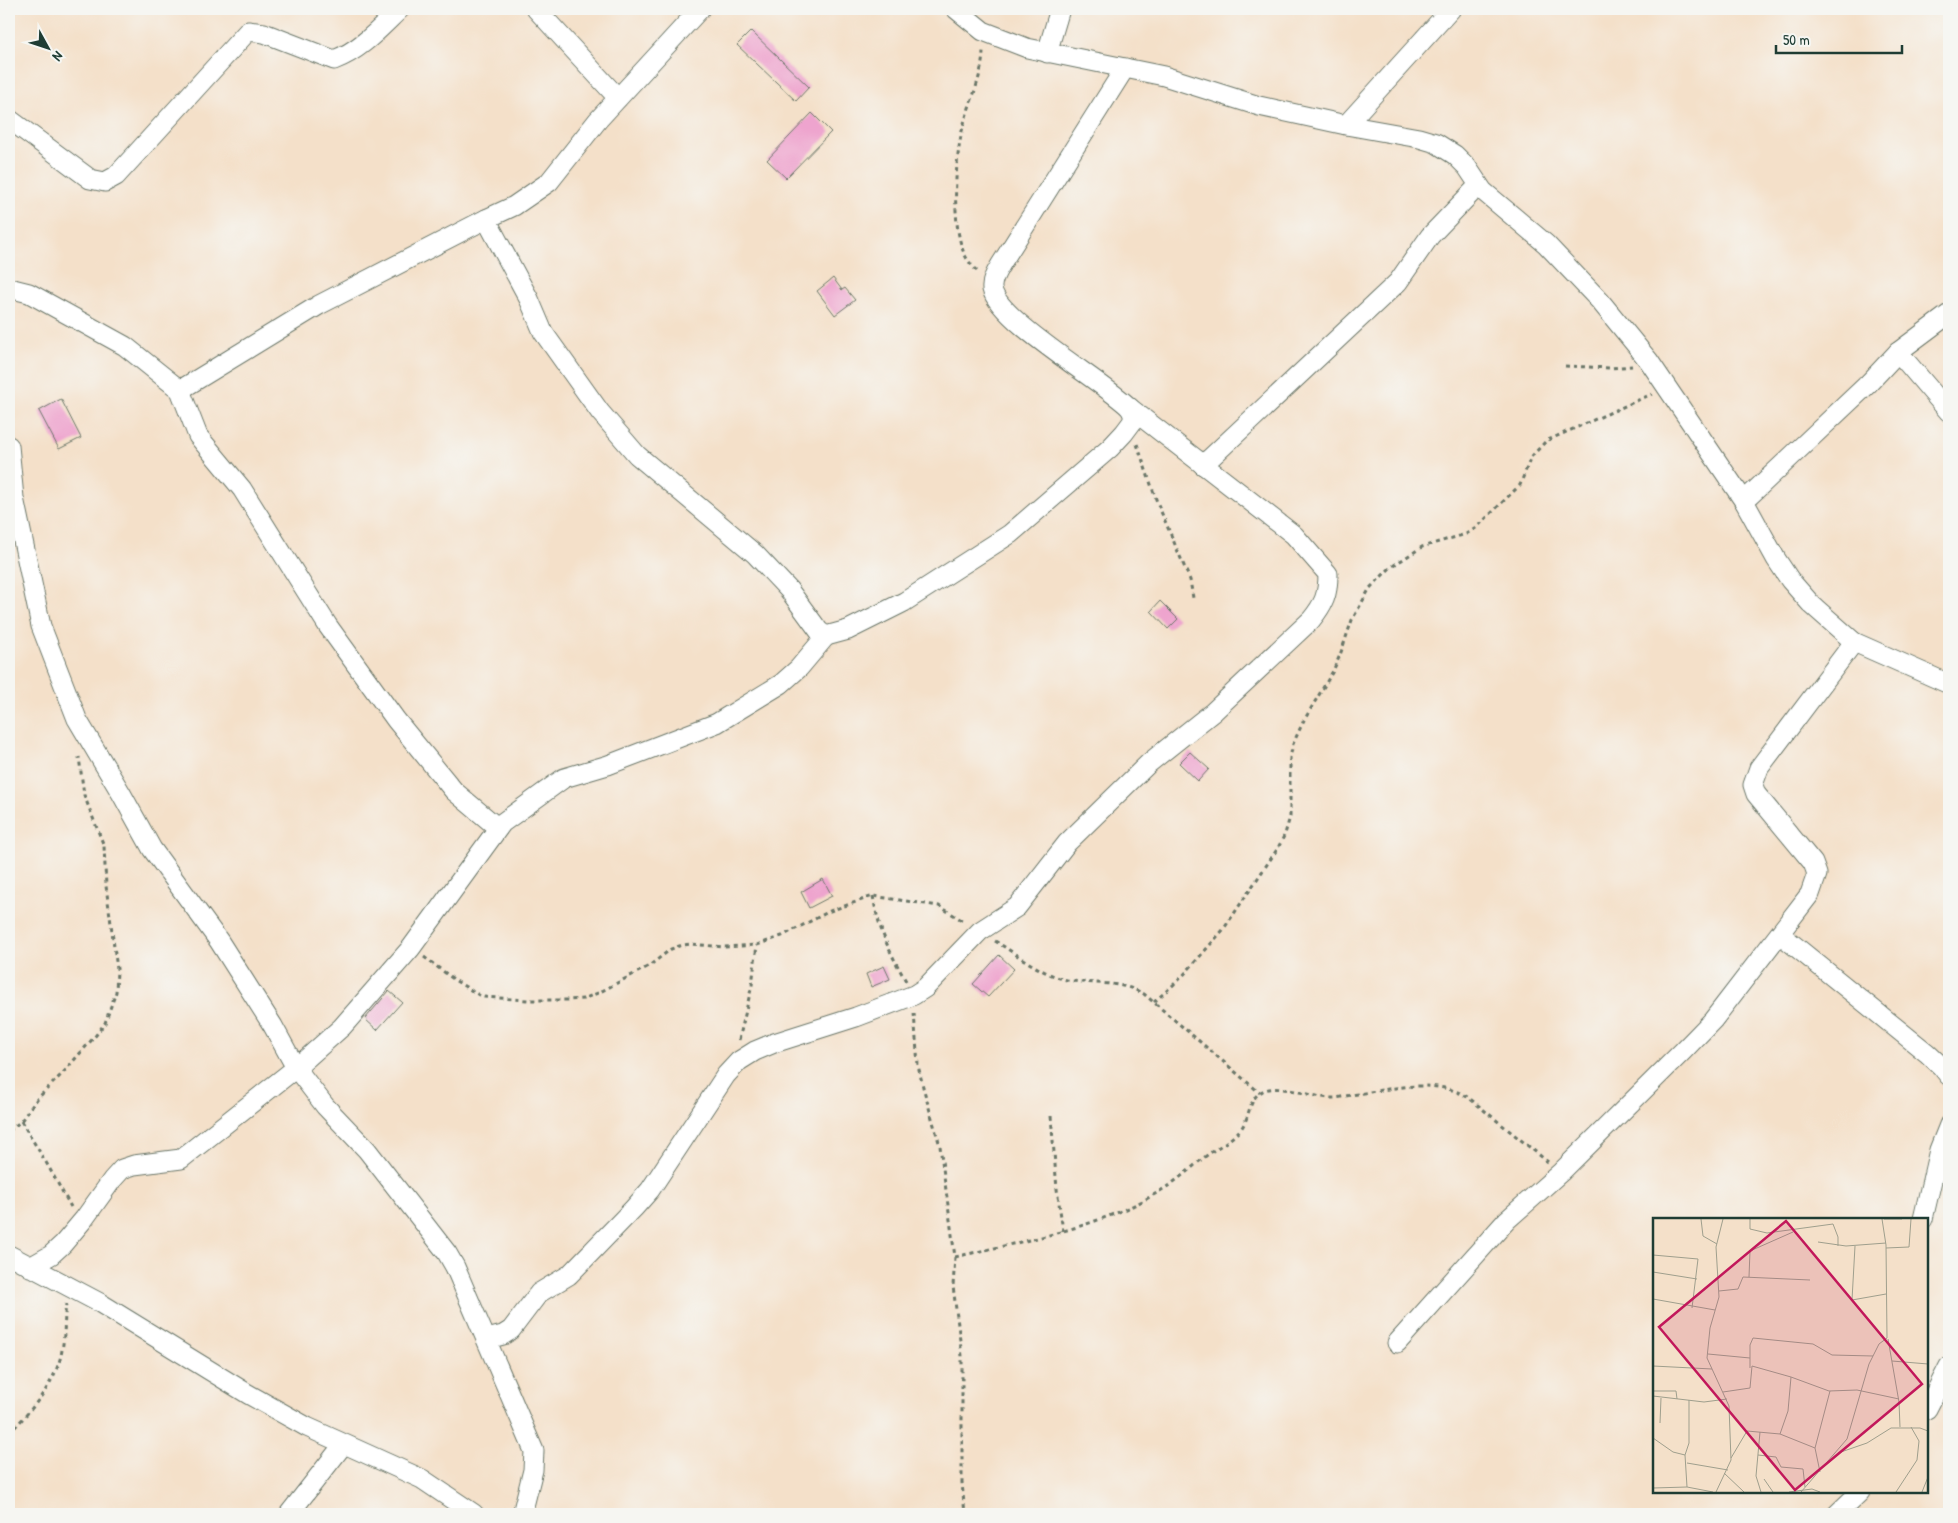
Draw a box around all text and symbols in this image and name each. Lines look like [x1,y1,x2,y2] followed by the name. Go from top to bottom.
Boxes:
[22,22,72,72] north arrow
[1776,22,1902,54] scale bar
[1783,29,1810,50] text: 50 m
[48,48,68,66] text: N
[1653,1218,1928,1493] inset map

